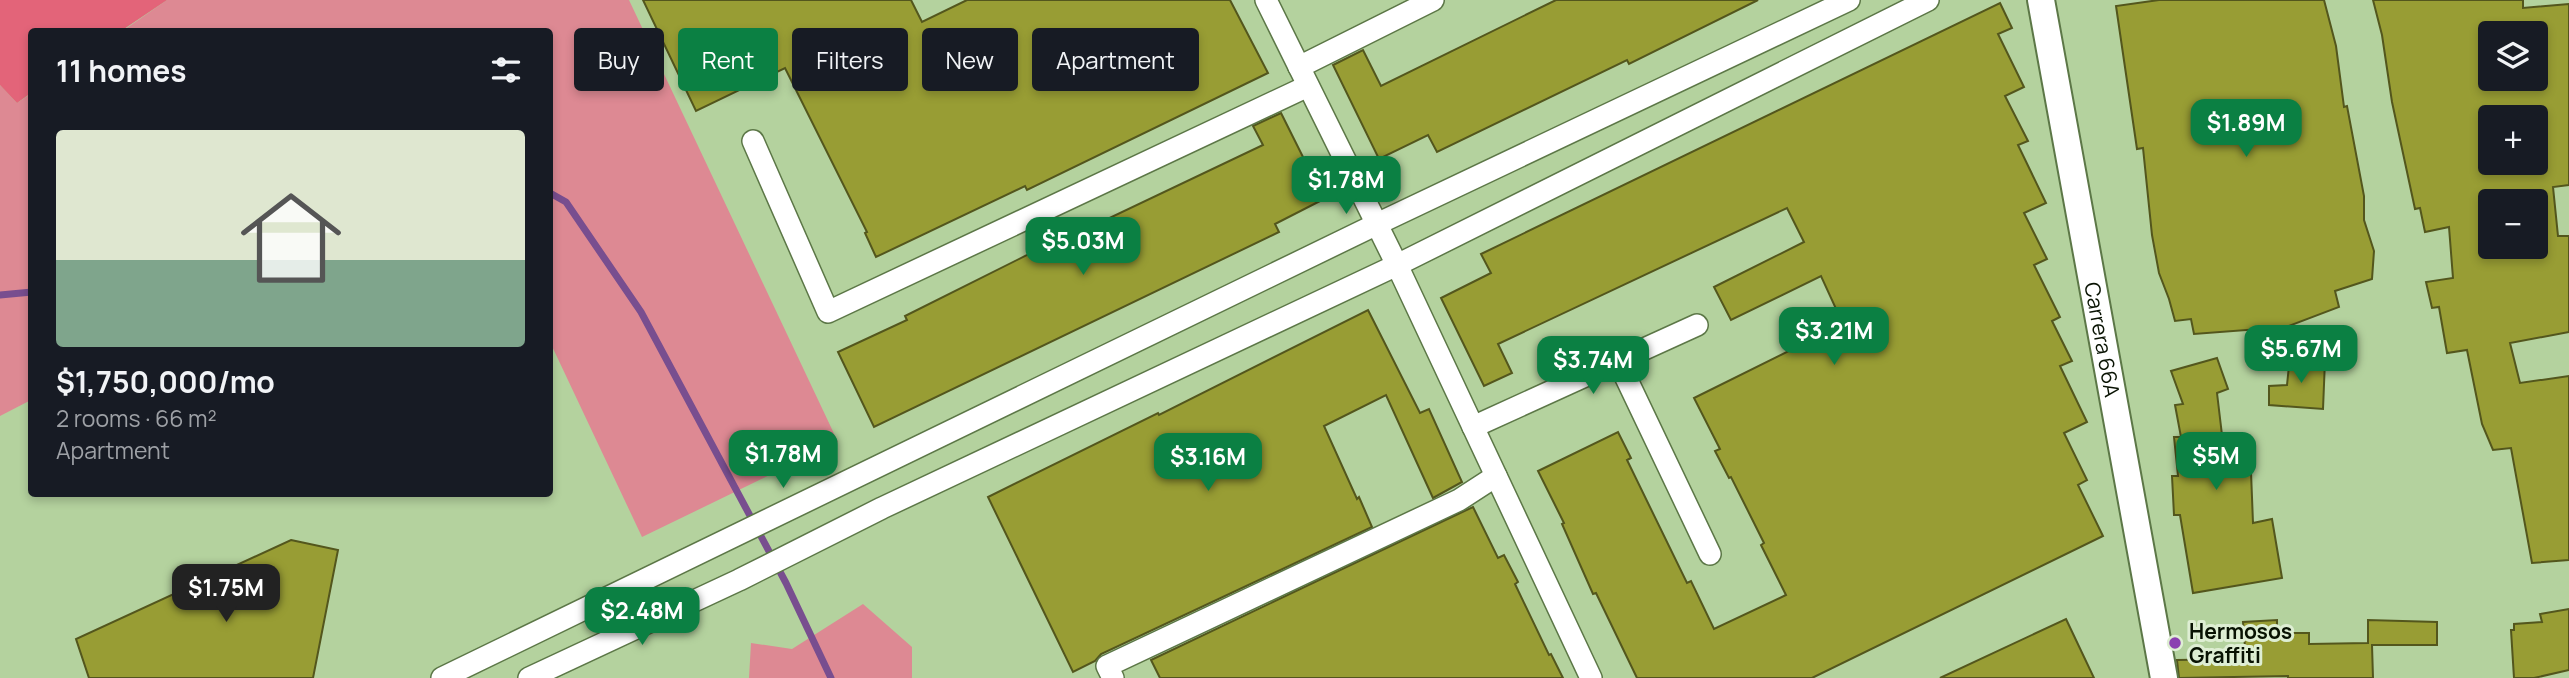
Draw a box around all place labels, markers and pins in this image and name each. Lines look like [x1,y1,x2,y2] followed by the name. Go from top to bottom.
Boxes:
[2189,100,2303,159] pin: $1.89M
[1289,156,1403,216] pin: $1.78M
[1026,218,1140,277] pin: $5.03M
[1777,308,1891,367] pin: $3.21M
[2244,326,2358,385] pin: $5.67M
[1536,336,1650,396] pin: $3.74M
[726,430,840,490] pin: $1.78M
[2182,433,2250,492] pin: $5M
[1151,434,1265,493] pin: $3.16M
[169,564,283,624] pin: $1.75M
[585,588,699,647] pin: $2.48M
[2189,617,2292,669] place label: Hermosos Graffiti
[2167,635,2183,651] marker: Hermosos Graffiti

